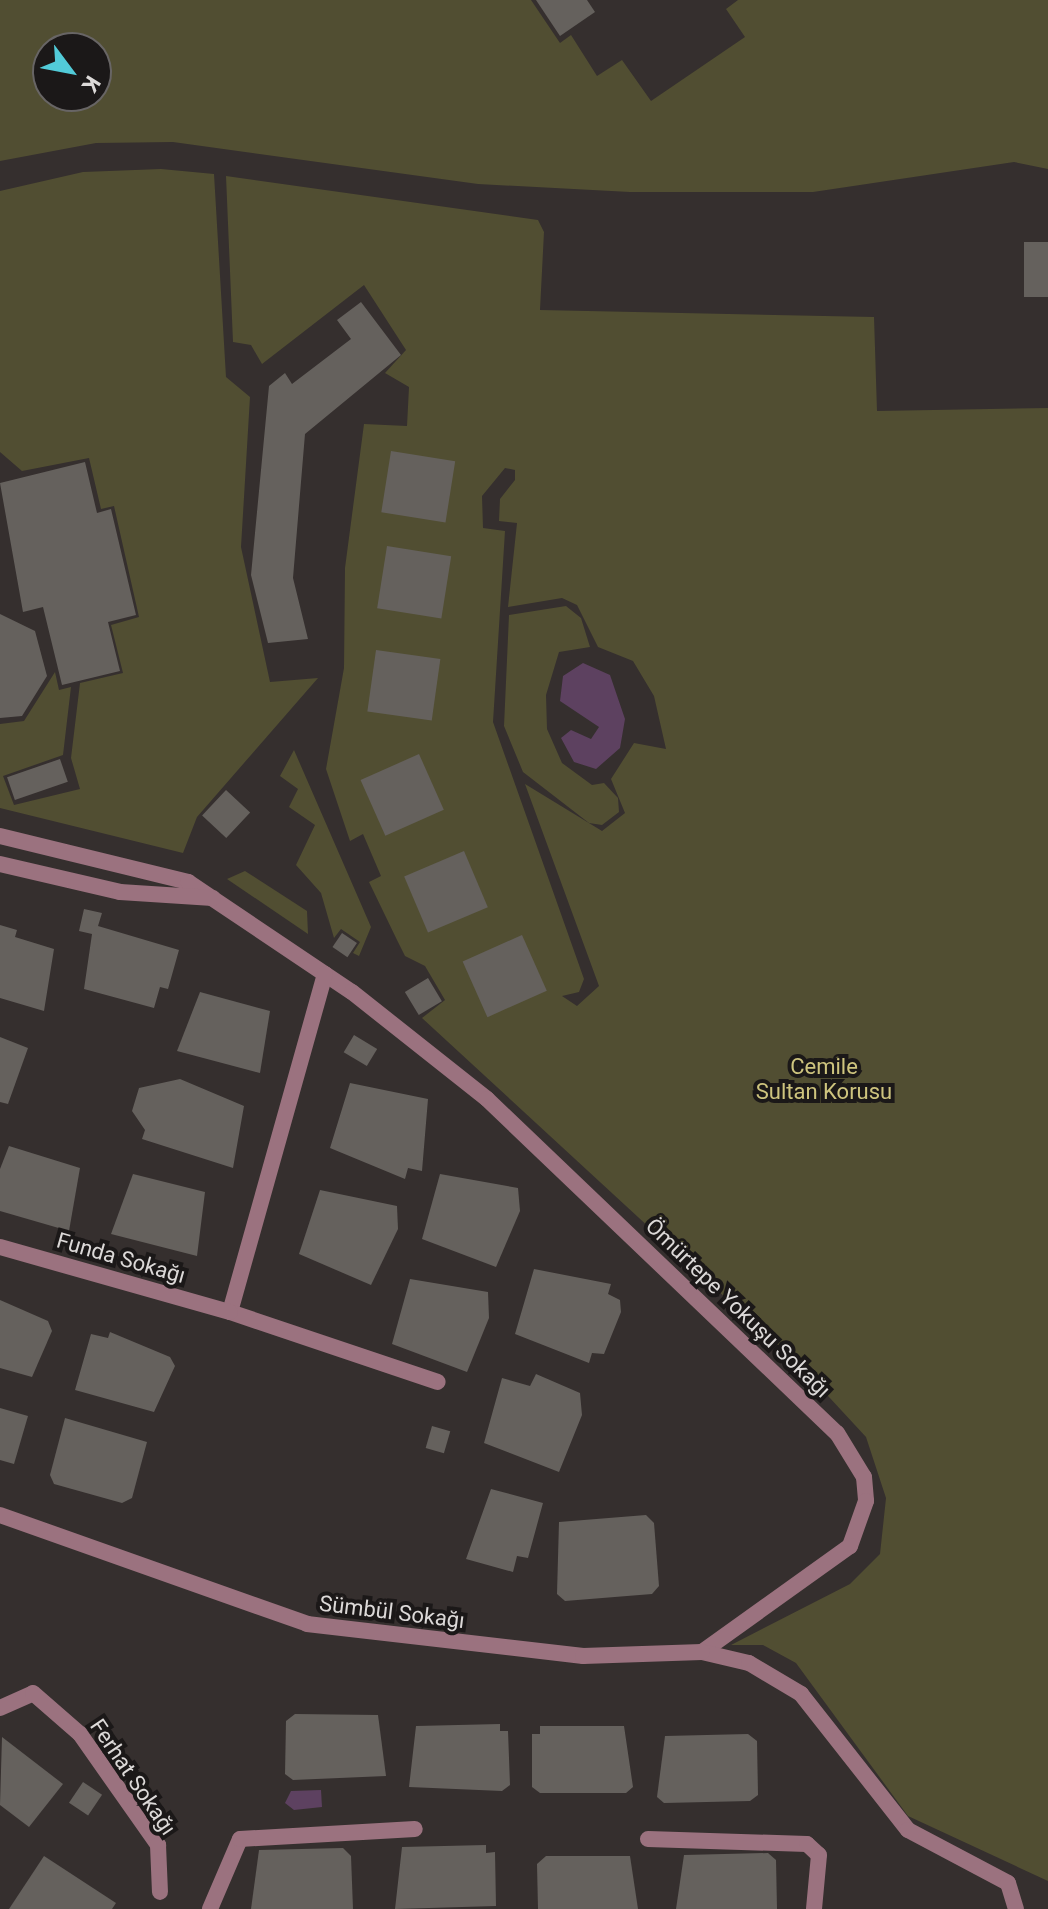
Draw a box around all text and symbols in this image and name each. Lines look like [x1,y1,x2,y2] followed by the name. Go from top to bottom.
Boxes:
[32,32,112,112] north arrow
[77,71,105,96] text: K
[756,1053,892,1104] park label: Cemile Sultan Korusu
[640,1213,836,1403] street label: Ömürtepe Yokuşu Sokağı
[54,1227,188,1289] street label: Funda Sokağı
[318,1590,466,1634] street label: Sümbül Sokağı
[85,1714,181,1840] street label: Ferhat Sokağı

